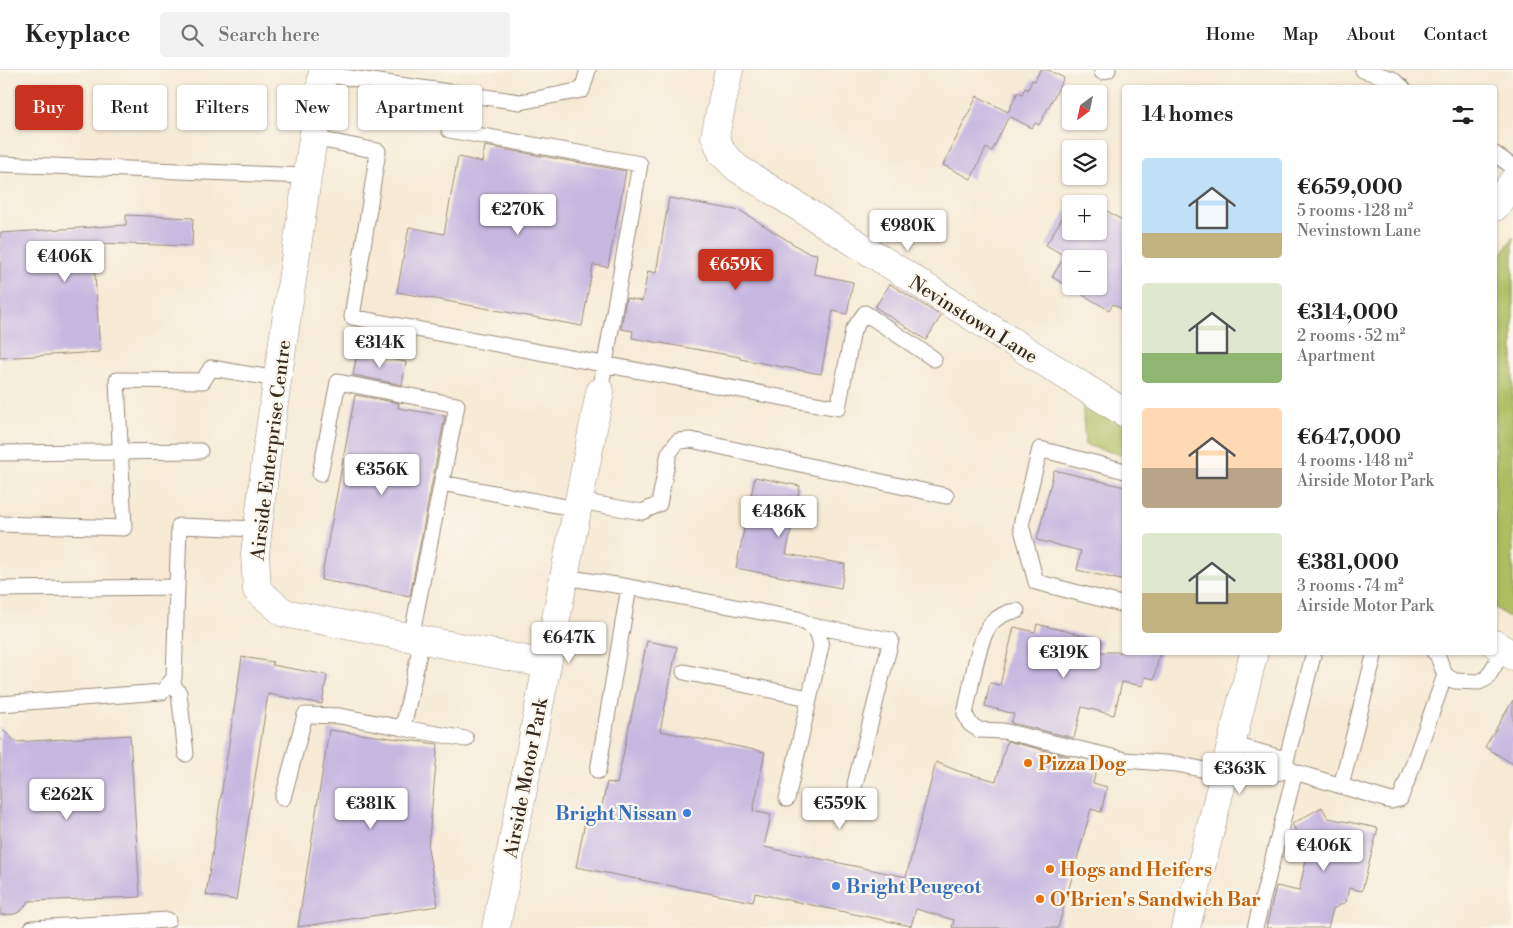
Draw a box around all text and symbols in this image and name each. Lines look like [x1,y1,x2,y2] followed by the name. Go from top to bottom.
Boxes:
[160,12,510,57] search box
[25,20,130,50] text: Keyplace
[178,21,206,49] icon: search
[218,23,320,47] text: Search here
[1206,23,1255,46] text: Home
[1283,23,1319,46] text: Map
[1347,23,1396,46] text: About
[1424,23,1488,46] text: Contact
[15,85,83,130] chip: Buy
[93,85,167,130] chip: Rent
[177,85,267,130] chip: Filters
[277,85,348,130] chip: New
[358,85,482,130] chip: Apartment
[1062,85,1108,130] north arrow
[1062,85,1107,295] map controls
[1449,101,1477,129] icon: filters
[1142,102,1233,128] text: 14 homes
[1062,140,1107,185] button: layers
[1297,175,1402,201] text: €659,000
[1182,178,1242,238] icon: home
[483,194,553,236] pin: €270K
[1062,195,1107,240] button: +
[491,200,545,220] text: €270K
[1297,201,1413,221] text: 5 rooms · 128 m²
[873,210,943,252] pin: €980K
[880,216,936,236] text: €980K
[1297,221,1421,241] text: Nevinstown Lane
[30,240,100,283] pin: €406K
[37,247,93,267] text: €406K
[701,248,771,291] pin: €659K
[1062,250,1107,295] button: −
[709,255,763,275] text: €659K
[905,271,1042,369] street label: Nevinstown Lane
[1297,300,1398,326] text: €314,000
[1182,303,1242,363] icon: home
[345,326,415,369] pin: €314K
[1297,326,1405,346] text: 2 rooms · 52 m²
[355,333,405,353] text: €314K
[245,339,296,563] street label: Airside Enterprise Centre
[1297,346,1376,366] text: Apartment
[1297,425,1401,451] text: €647,000
[1182,428,1242,488] icon: home
[1297,451,1413,471] text: 4 rooms · 148 m²
[347,454,417,496] pin: €356K
[355,460,409,480] text: €356K
[1297,471,1434,491] text: Airside Motor Park
[744,496,814,538] pin: €486K
[752,502,806,522] text: €486K
[1297,550,1399,576] text: €381,000
[1182,553,1242,613] icon: home
[1297,576,1404,596] text: 3 rooms · 74 m²
[1297,596,1434,616] text: Airside Motor Park
[534,622,604,664] pin: €647K
[542,628,596,648] text: €647K
[1029,636,1099,679] pin: €319K
[1039,643,1089,663] text: €319K
[499,695,553,861] street label: Airside Motor Park
[1038,752,1127,776] place label: Pizza Dog
[1205,752,1275,795] pin: €363K
[1022,757,1034,769] marker: Pizza Dog
[1214,759,1266,779] text: €363K
[32,778,102,821] pin: €262K
[40,785,94,805] text: €262K
[336,788,406,830] pin: €381K
[805,788,875,830] pin: €559K
[346,794,396,814] text: €381K
[813,794,867,814] text: €559K
[555,802,677,826] place label: Bright Nissan
[681,807,693,819] marker: Bright Nissan
[1289,830,1359,872] pin: €406K
[1296,836,1352,856] text: €406K
[1060,858,1212,882] place label: Hogs and Heifers
[1044,863,1056,875] marker: Hogs and Heifers
[846,875,981,899] place label: Bright Peugeot
[830,880,842,892] marker: Bright Peugeot
[1050,888,1261,912] place label: O'Brien's Sandwich Bar
[1034,893,1046,905] marker: O'Brien's Sandwich Bar

